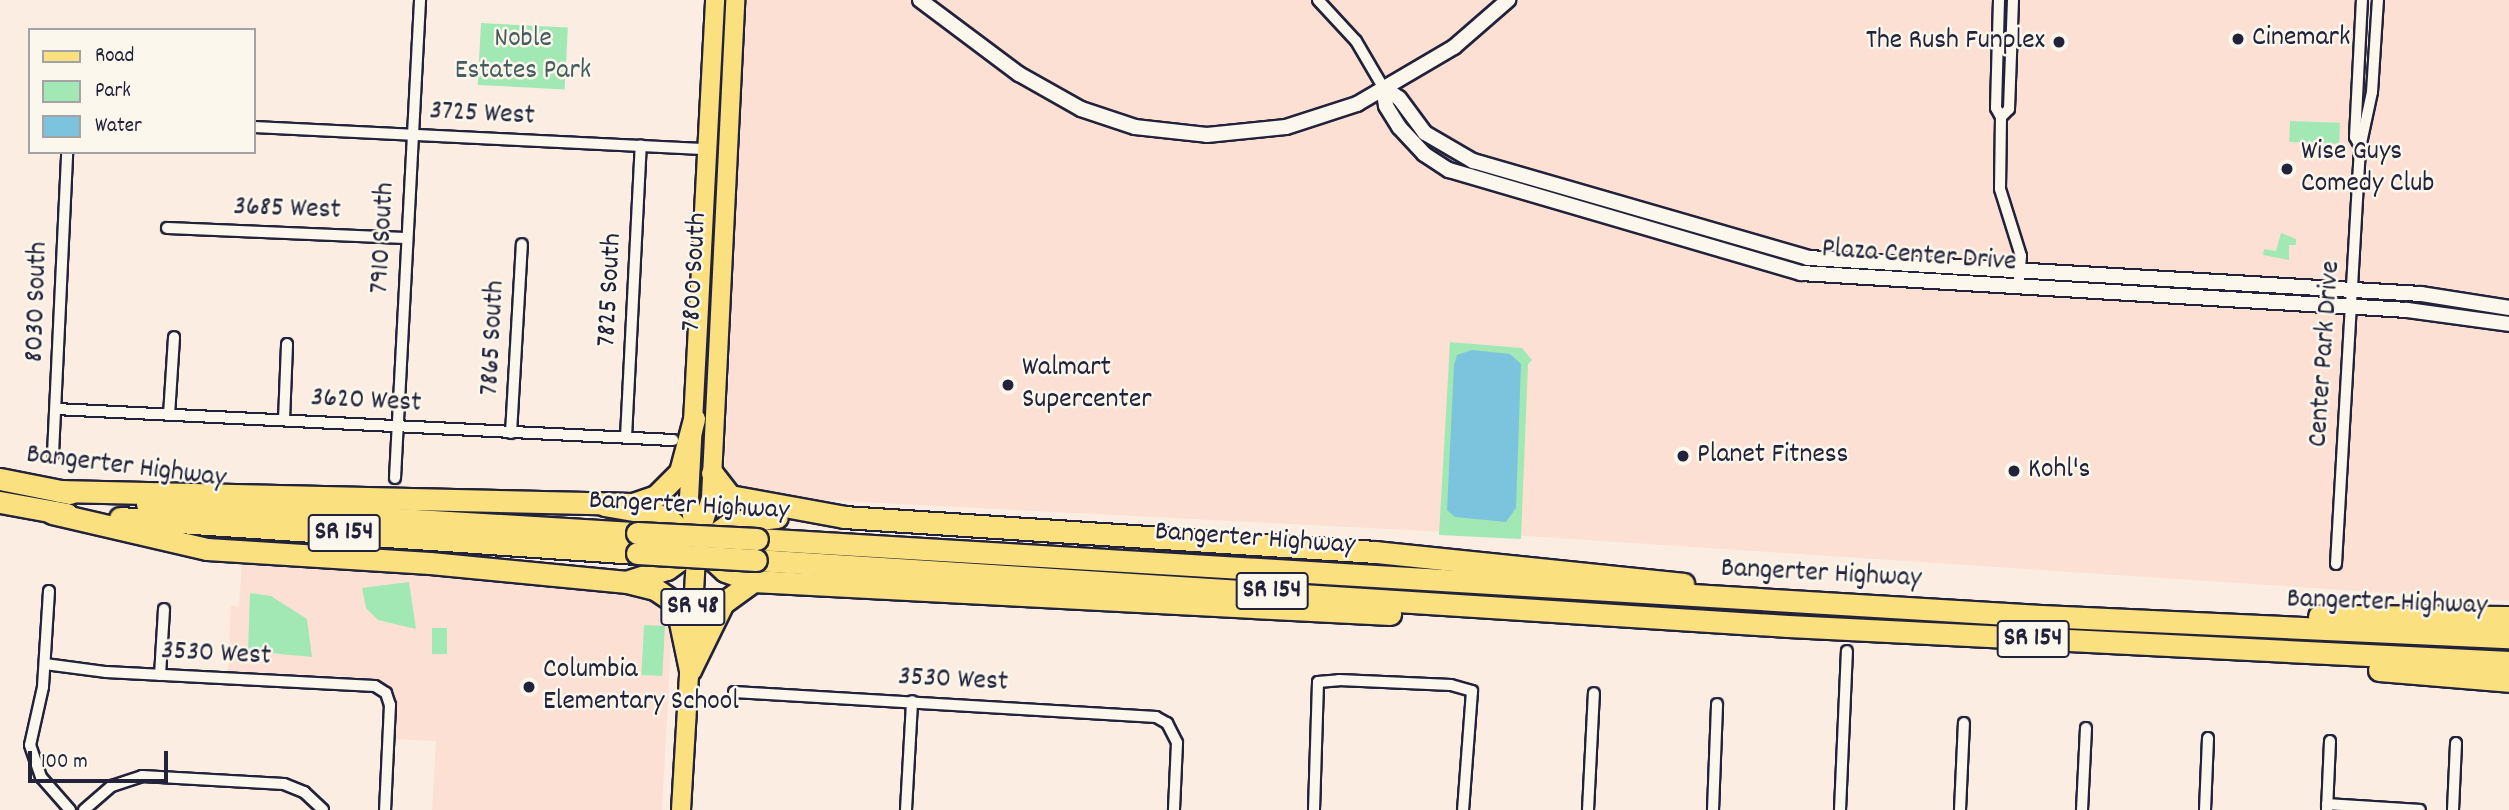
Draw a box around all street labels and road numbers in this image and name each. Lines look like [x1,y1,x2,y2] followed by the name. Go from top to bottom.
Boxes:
[429,95,535,135] street label: 3725 West
[364,182,404,294] street label: 7910 South
[233,191,341,229] street label: 3685 West
[676,212,716,332] street label: 7800 South
[591,232,631,348] street label: 7825 South
[1820,233,2018,281] street label: Plaza Center Drive
[19,241,57,363] street label: 8030 South
[2303,260,2349,448] street label: Center Park Drive
[474,280,514,396] street label: 7865 South
[310,382,422,422] street label: 3620 West
[24,439,228,497] street label: Bangerter Highway
[588,485,790,529] street label: Bangerter Highway
[307,510,381,555] road number: SR 154
[1154,516,1356,564] street label: Bangerter Highway
[1720,553,1922,597] street label: Bangerter Highway
[1235,568,1309,614] road number: SR 154
[660,584,726,629] road number: SR 48
[2286,584,2488,624] street label: Bangerter Highway
[1996,617,2070,662] road number: SR 154
[160,635,272,675] street label: 3530 West
[897,661,1009,701] street label: 3530 West

